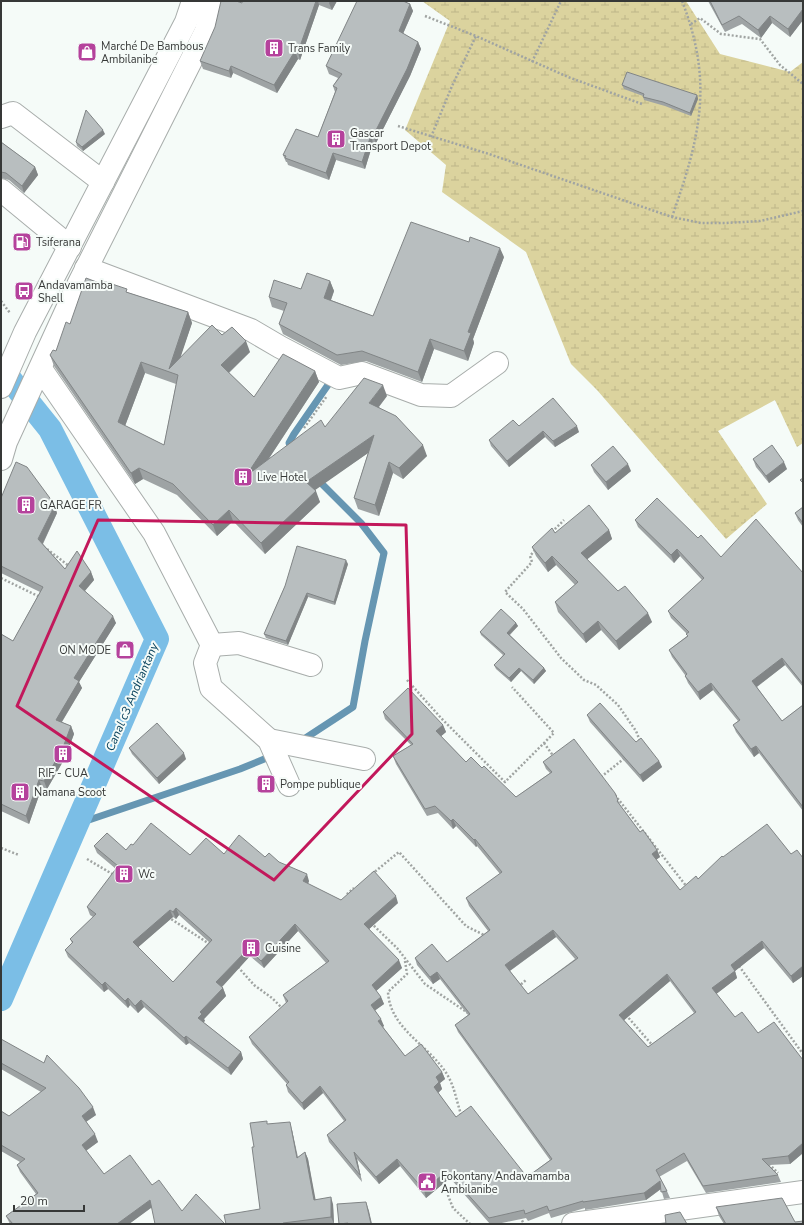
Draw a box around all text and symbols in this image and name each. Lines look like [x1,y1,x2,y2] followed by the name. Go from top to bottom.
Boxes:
[263,37,285,59] building icon: Trans Family
[101,39,204,67] place label: Marché De Bambous Ambilanibe
[76,41,98,63] shop icon: Marché De Bambous Ambilanibe
[288,41,351,56] place label: Trans Family
[350,126,431,154] place label: Gascar Transport Depot
[325,128,347,150] building icon: Gascar Transport Depot
[11,231,33,253] fuel station icon: Tsiferana
[36,235,81,250] place label: Tsiferana
[38,278,113,306] place label: Andavamamba Shell
[13,280,35,302] bus stop icon: Andavamamba Shell
[232,466,254,488] building icon: Live Hotel
[257,470,308,485] place label: Live Hotel
[15,494,37,516] building icon: GARAGE FR
[40,498,102,513] place label: GARAGE FR
[114,639,136,661] shop icon: ON MODE
[102,640,162,754] water label: Canal c3 Andriantany
[59,643,111,658] place label: ON MODE
[52,743,74,765] building icon: RIF - CUA
[38,766,88,781] place label: RIF - CUA
[255,773,277,795] building icon: Pompe publique
[280,777,361,792] place label: Pompe publique
[9,781,31,803] building icon: Namana Scoot
[34,785,106,800] place label: Namana Scoot
[113,863,135,885] building icon: Wc
[138,867,155,882] place label: Wc
[240,937,262,959] building icon: Cuisine
[265,941,301,956] place label: Cuisine
[441,1169,570,1197] place label: Fokontany Andavamamba Ambilanibe
[416,1171,438,1193] public building icon: Fokontany Andavamamba Ambilanibe
[14,1187,84,1213] scale bar
[20,1193,48,1209] text: 20 m

